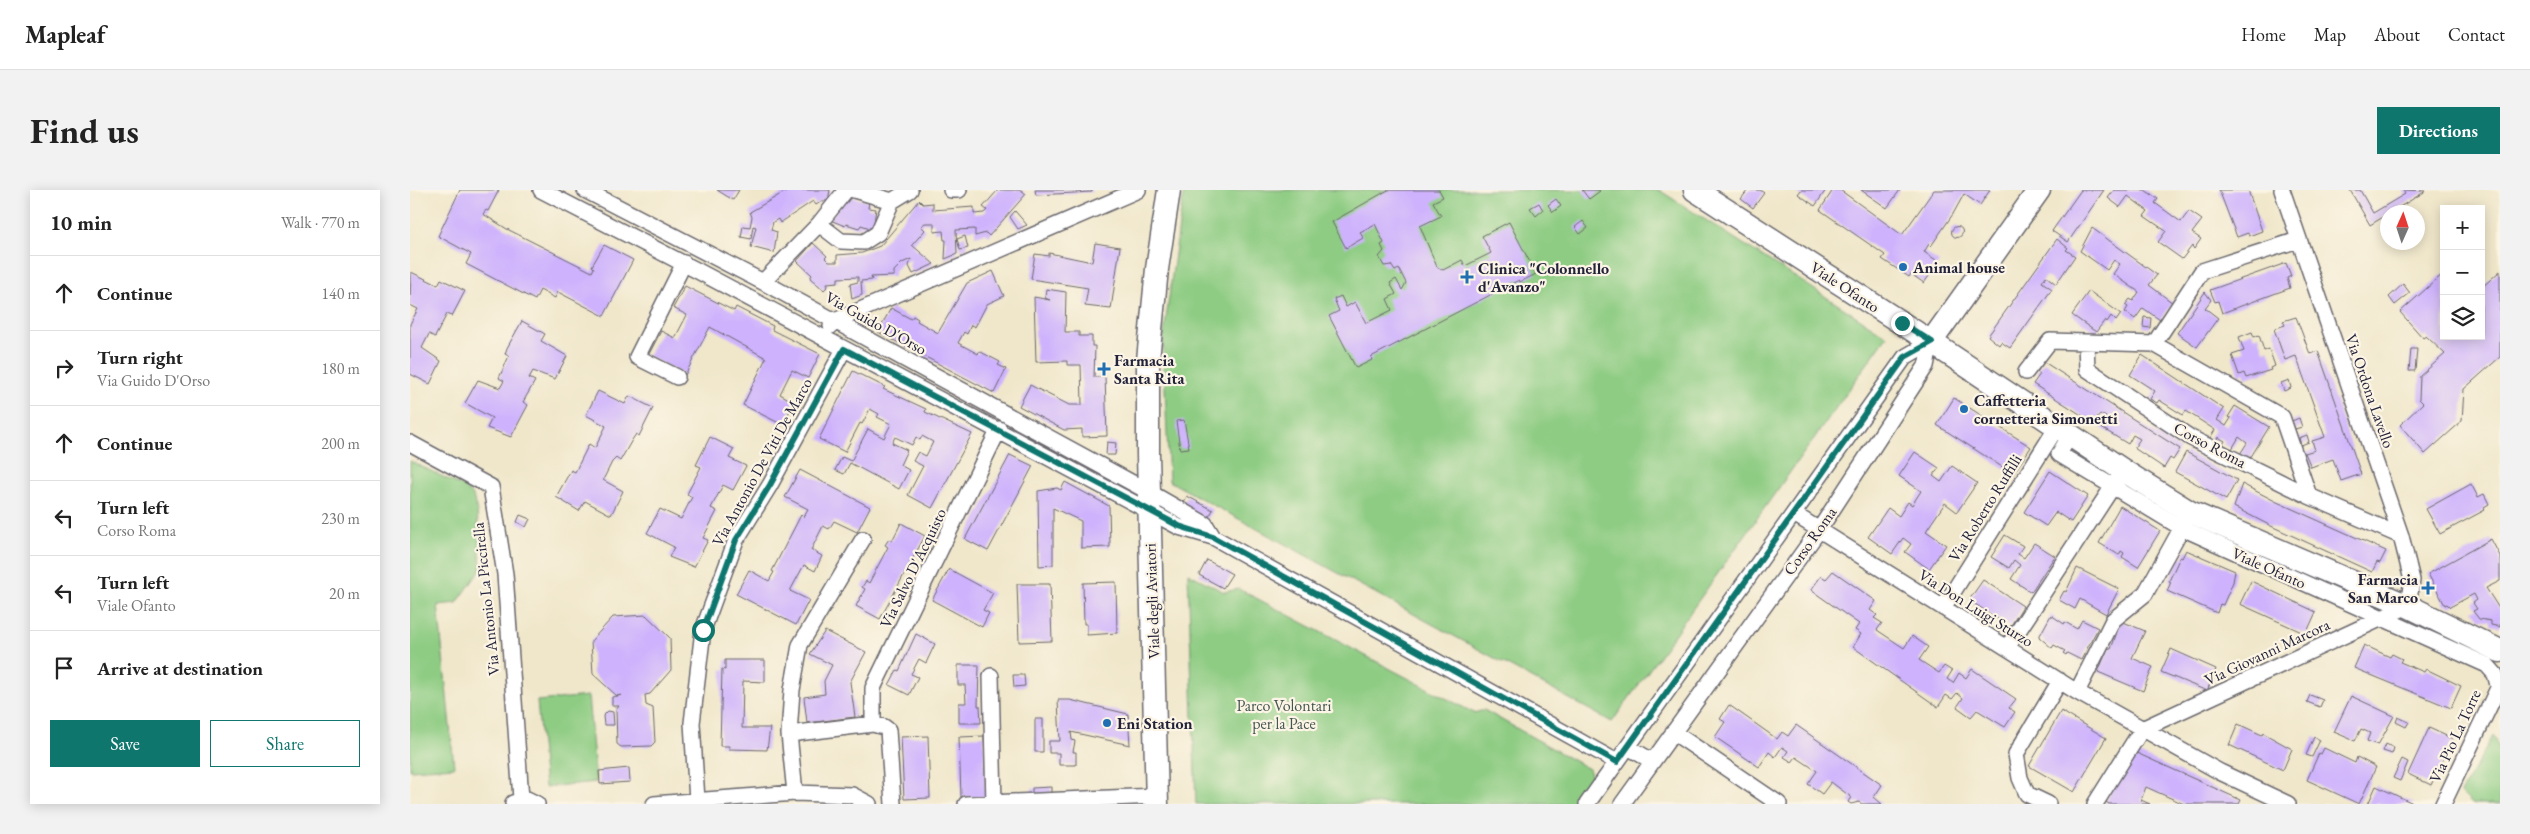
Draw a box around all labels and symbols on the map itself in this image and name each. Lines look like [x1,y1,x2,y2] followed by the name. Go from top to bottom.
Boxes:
[2380,205,2425,250] north arrow
[1806,257,1884,317] street label: Viale Ofanto
[1912,257,2005,278] place label: Animal house
[1478,258,1609,297] place label: Clinica "Colonnello d'Avanzo"
[1897,261,1909,273] marker: Animal house
[1460,270,1474,284] marker: Clinica "Colonnello d'Avanzo"
[821,286,931,360] street label: Via Guido D'Orso
[1891,312,1914,335] route end
[2341,331,2399,451] street label: Via Ordona Lavello
[1114,350,1185,389] place label: Farmacia Santa Rita
[1098,363,1110,375] marker: Farmacia Santa Rita
[707,374,817,550] street label: Via Antonio De Viti De Marco
[1974,390,2118,429] place label: Caffetteria cornetteria Simonetti
[1958,403,1970,415] marker: Caffetteria cornetteria Simonetti
[2170,417,2250,473] street label: Corso Roma
[1943,450,2027,566] street label: Via Roberto Ruffilli
[1779,502,1842,579] street label: Corso Roma
[875,505,951,631] street label: Via Salvo D'Acquisto
[467,521,504,677] street label: Via Antonio La Piccirella
[2229,542,2309,594] street label: Viale Ofanto
[1139,543,1165,659] street label: Viale degli Aviatori
[1915,564,2037,652] street label: Via Don Luigi Sturzo
[2348,569,2419,608] place label: Farmacia San Marco
[2422,582,2434,594] marker: Farmacia San Marco
[2201,613,2334,690] street label: Via Giovanni Marcora
[692,619,715,642] route start
[2424,686,2486,786] street label: Via Pio La Torre
[1237,695,1331,734] park label: Parco Volontari per la Pace
[1117,713,1193,734] place label: Eni Station
[1101,717,1113,729] marker: Eni Station

